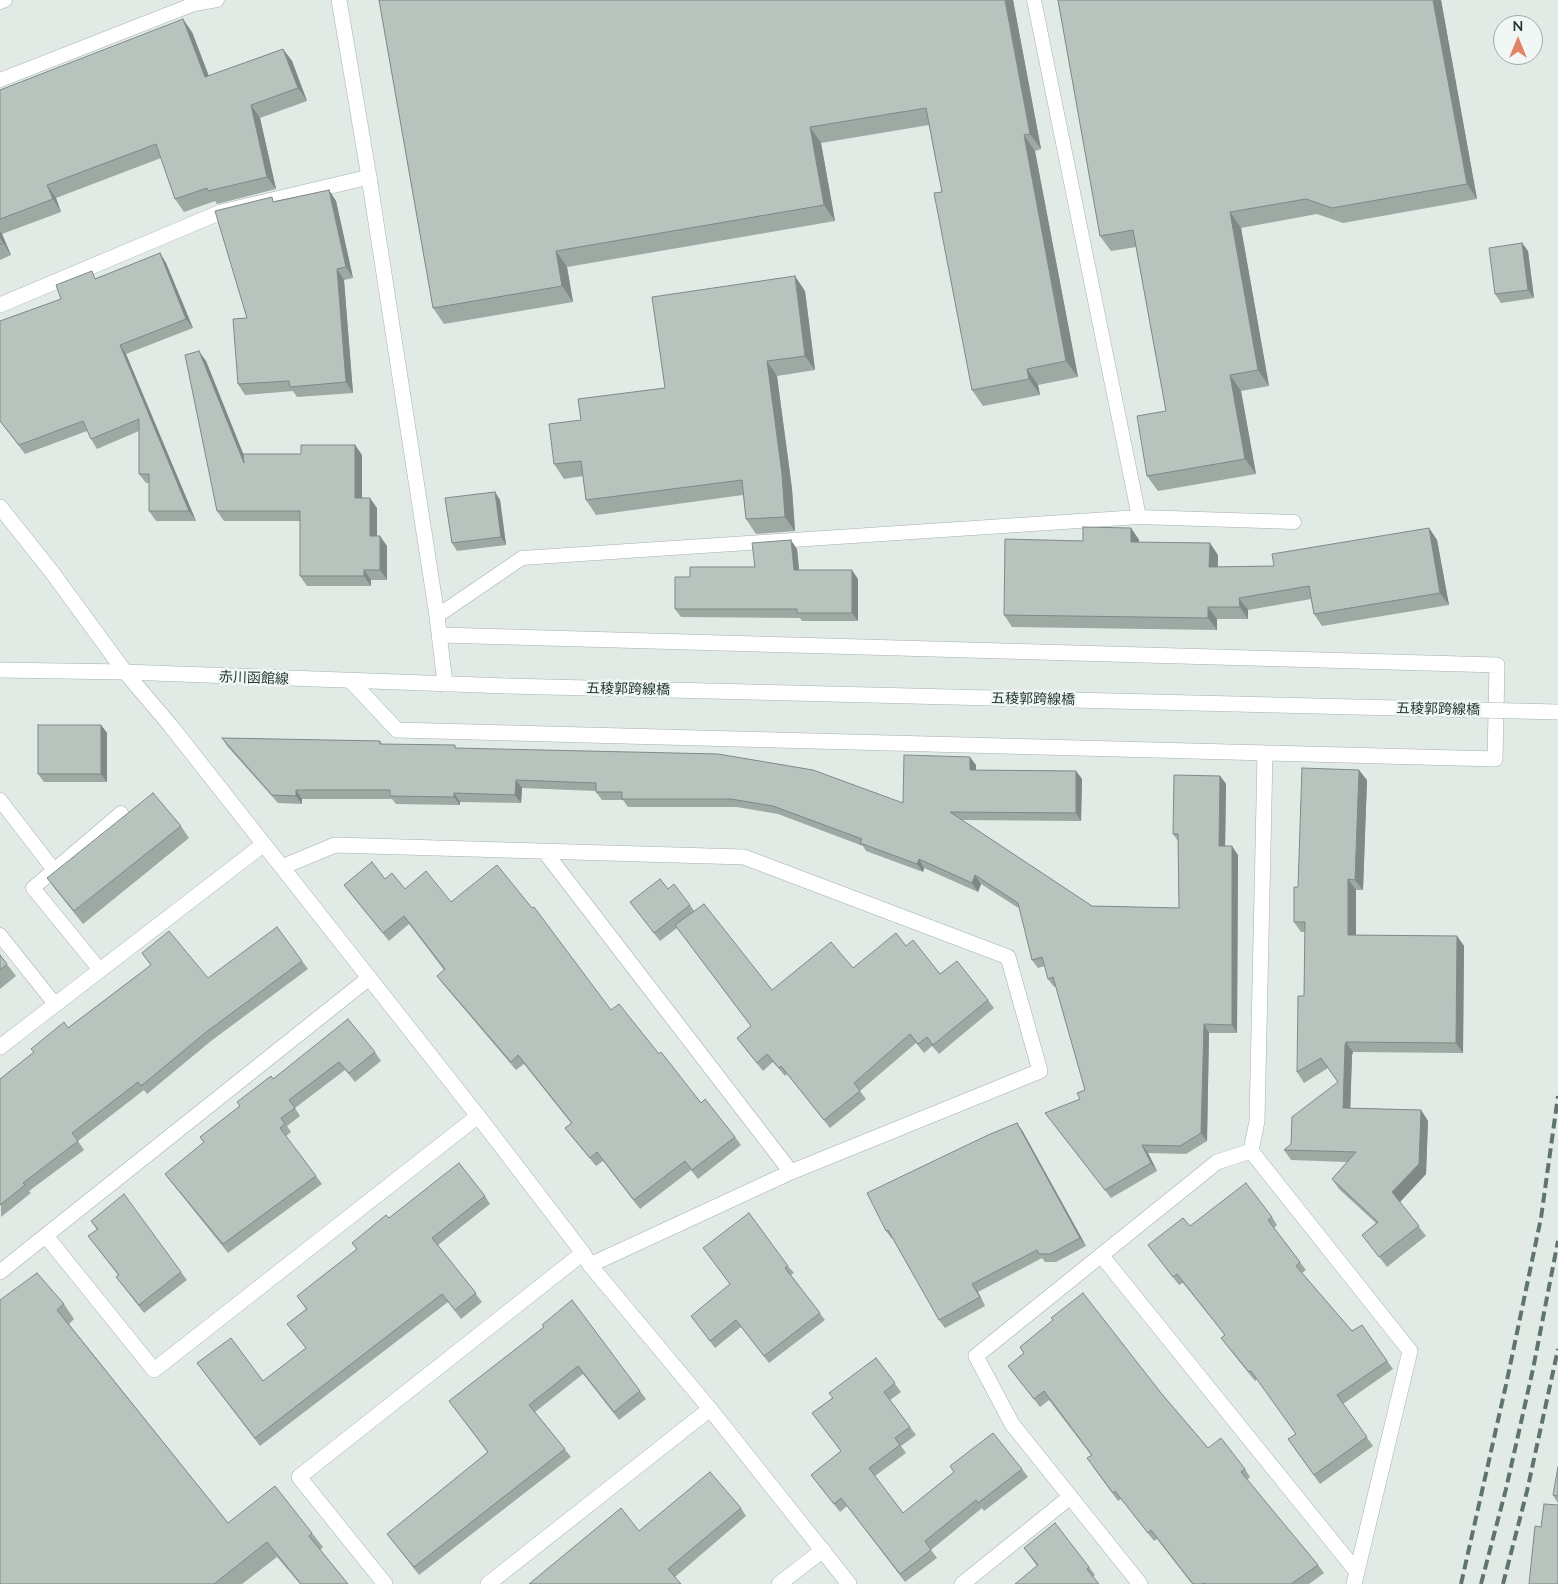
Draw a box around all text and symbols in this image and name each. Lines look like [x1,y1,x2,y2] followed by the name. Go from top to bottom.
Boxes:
[1493,15,1543,65] north arrow
[1513,17,1523,34] text: N
[219,668,289,688] street label: 赤川函館線
[586,680,670,698] street label: 五稜郭跨線橋
[991,690,1075,708] street label: 五稜郭跨線橋
[1396,700,1480,718] street label: 五稜郭跨線橋

